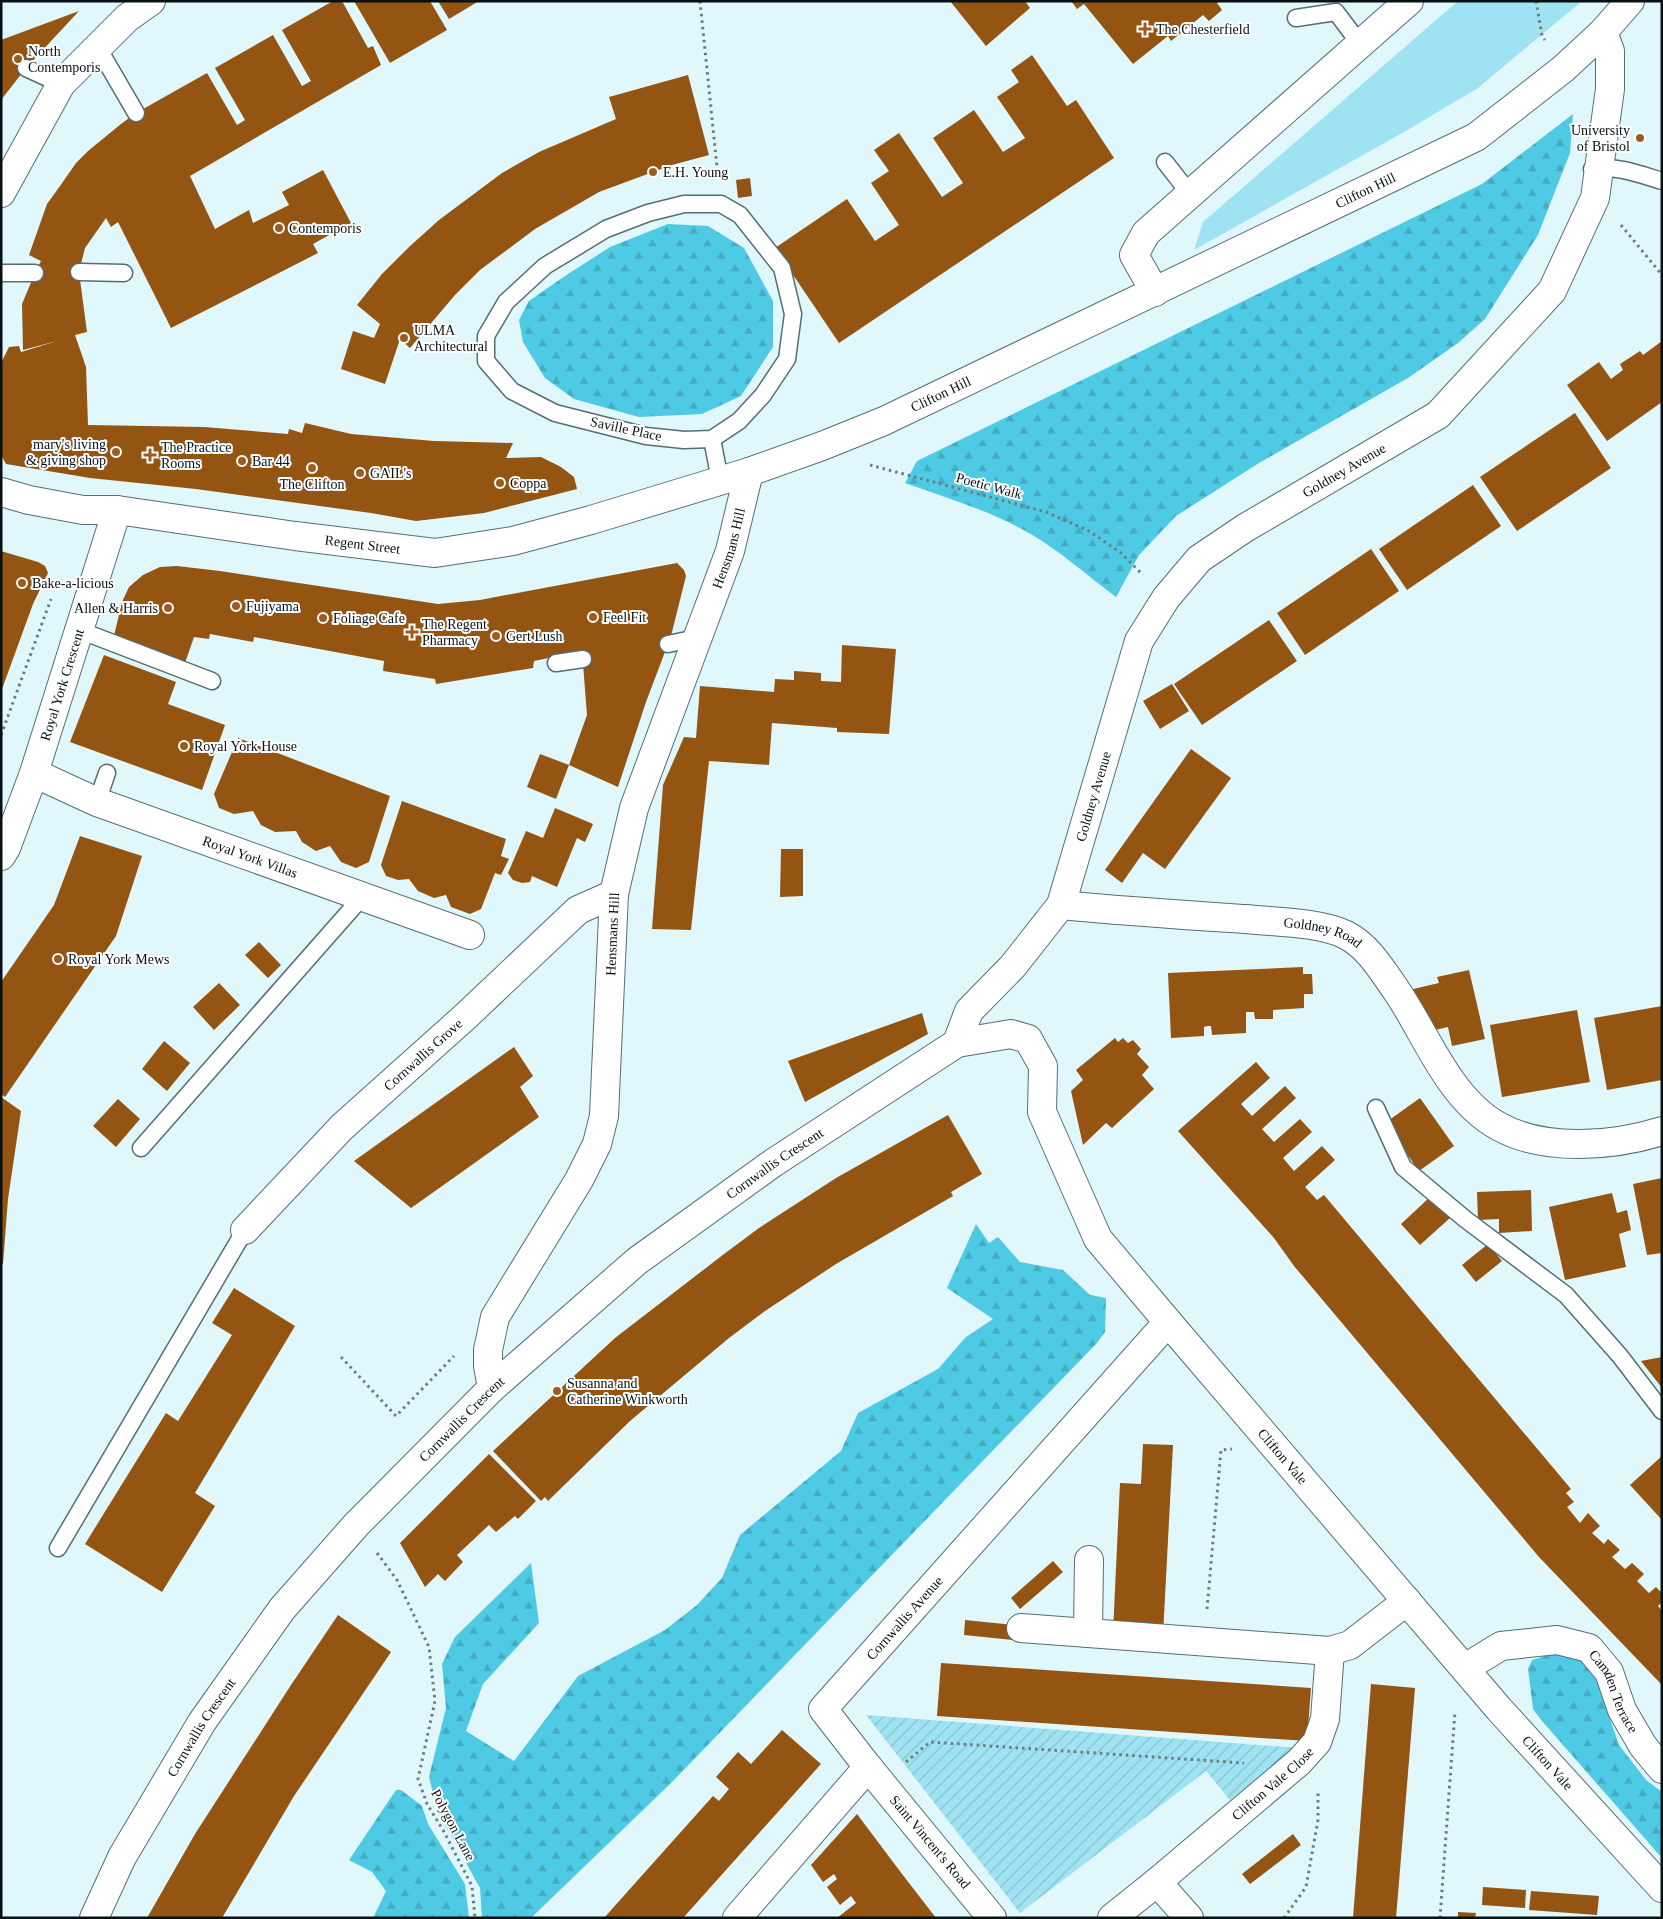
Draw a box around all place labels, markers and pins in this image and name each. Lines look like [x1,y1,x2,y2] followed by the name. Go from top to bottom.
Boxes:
[1138,22,1152,36] marker: The Chesterfield
[1156,22,1250,37] place label: The Chesterfield
[28,44,100,75] place label: North Contemporis
[12,53,24,65] marker: North Contemporis
[1571,123,1630,154] place label: University of Bristol
[1634,132,1646,144] marker: University of Bristol
[663,165,728,180] place label: E.H. Young
[647,166,659,178] marker: E.H. Young
[289,221,361,236] place label: Contemporis
[273,222,285,234] marker: Contemporis
[414,323,488,354] place label: ULMA Architectural
[398,332,410,344] marker: ULMA Architectural
[26,437,106,468] place label: mary's living & giving shop
[161,440,231,471] place label: The Practice Rooms
[110,446,122,458] marker: mary's living & giving shop
[143,448,157,462] marker: The Practice Rooms
[252,454,290,469] place label: Bar 44
[236,455,248,467] marker: Bar 44
[306,462,318,474] marker: The Clifton
[370,466,411,481] place label: GAIL's
[354,467,366,479] marker: GAIL's
[510,476,547,491] place label: Coppa
[280,477,344,492] place label: The Clifton
[494,477,506,489] marker: Coppa
[32,576,114,591] place label: Bake-a-licious
[16,577,28,589] marker: Bake-a-licious
[246,599,300,614] place label: Fujiyama
[230,600,242,612] marker: Fujiyama
[74,601,158,616] place label: Allen & Harris
[162,602,174,614] marker: Allen & Harris
[603,610,646,625] place label: Feel Fit
[333,611,405,626] place label: Foliage Cafe
[587,611,599,623] marker: Feel Fit
[317,612,329,624] marker: Foliage Cafe
[422,617,487,648] place label: The Regent Pharmacy
[406,626,418,638] marker: The Regent Pharmacy
[506,629,562,644] place label: Gert Lush
[490,630,502,642] marker: Gert Lush
[194,739,297,754] place label: Royal York House
[178,740,190,752] marker: Royal York House
[68,952,170,967] place label: Royal York Mews
[52,953,64,965] marker: Royal York Mews
[567,1376,688,1407] place label: Susanna and Catherine Winkworth
[551,1385,563,1397] marker: Susanna and Catherine Winkworth

